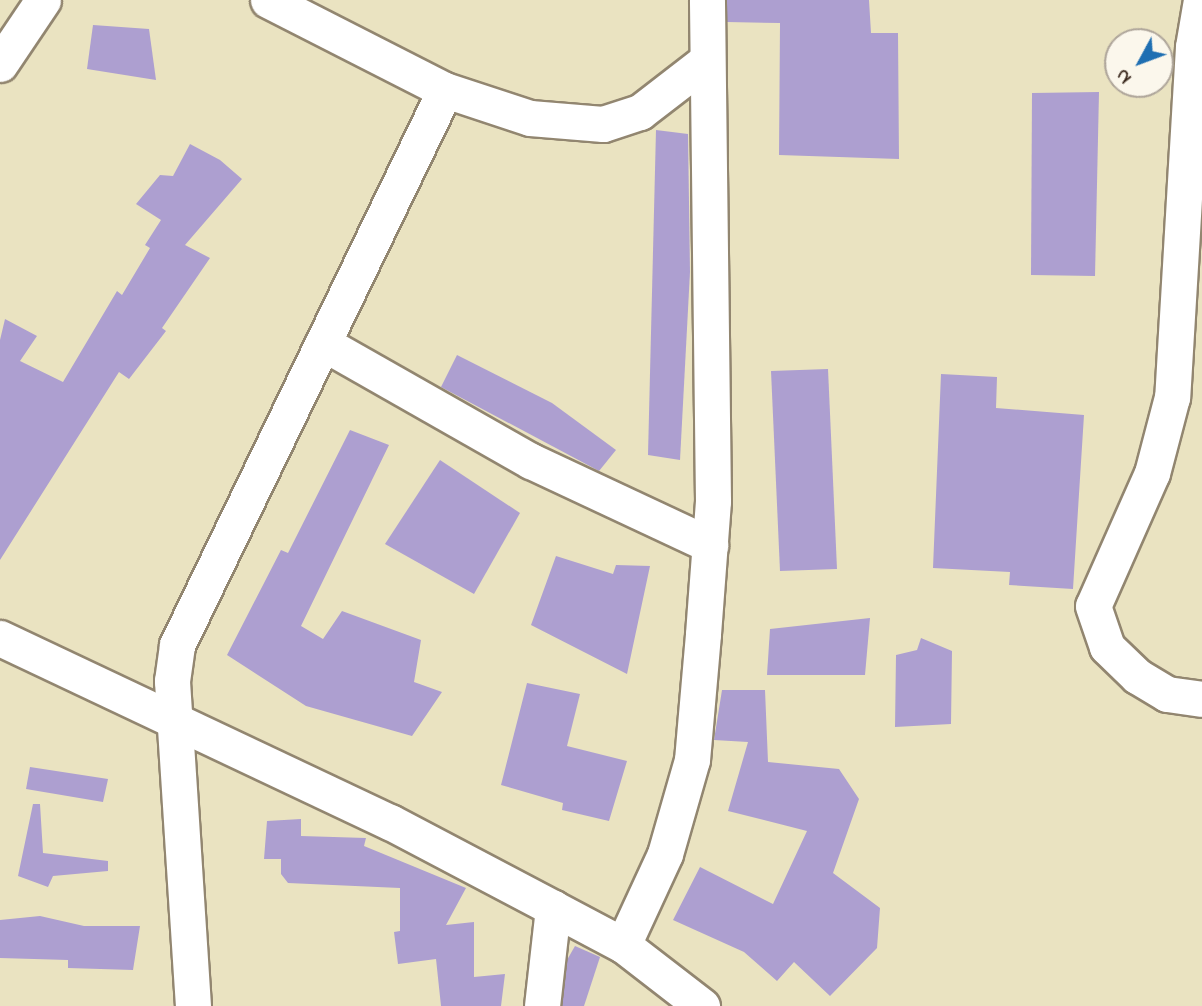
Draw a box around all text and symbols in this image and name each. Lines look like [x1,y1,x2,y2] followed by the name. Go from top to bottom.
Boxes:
[1104,28,1174,98] north arrow
[1110,62,1139,89] text: N

